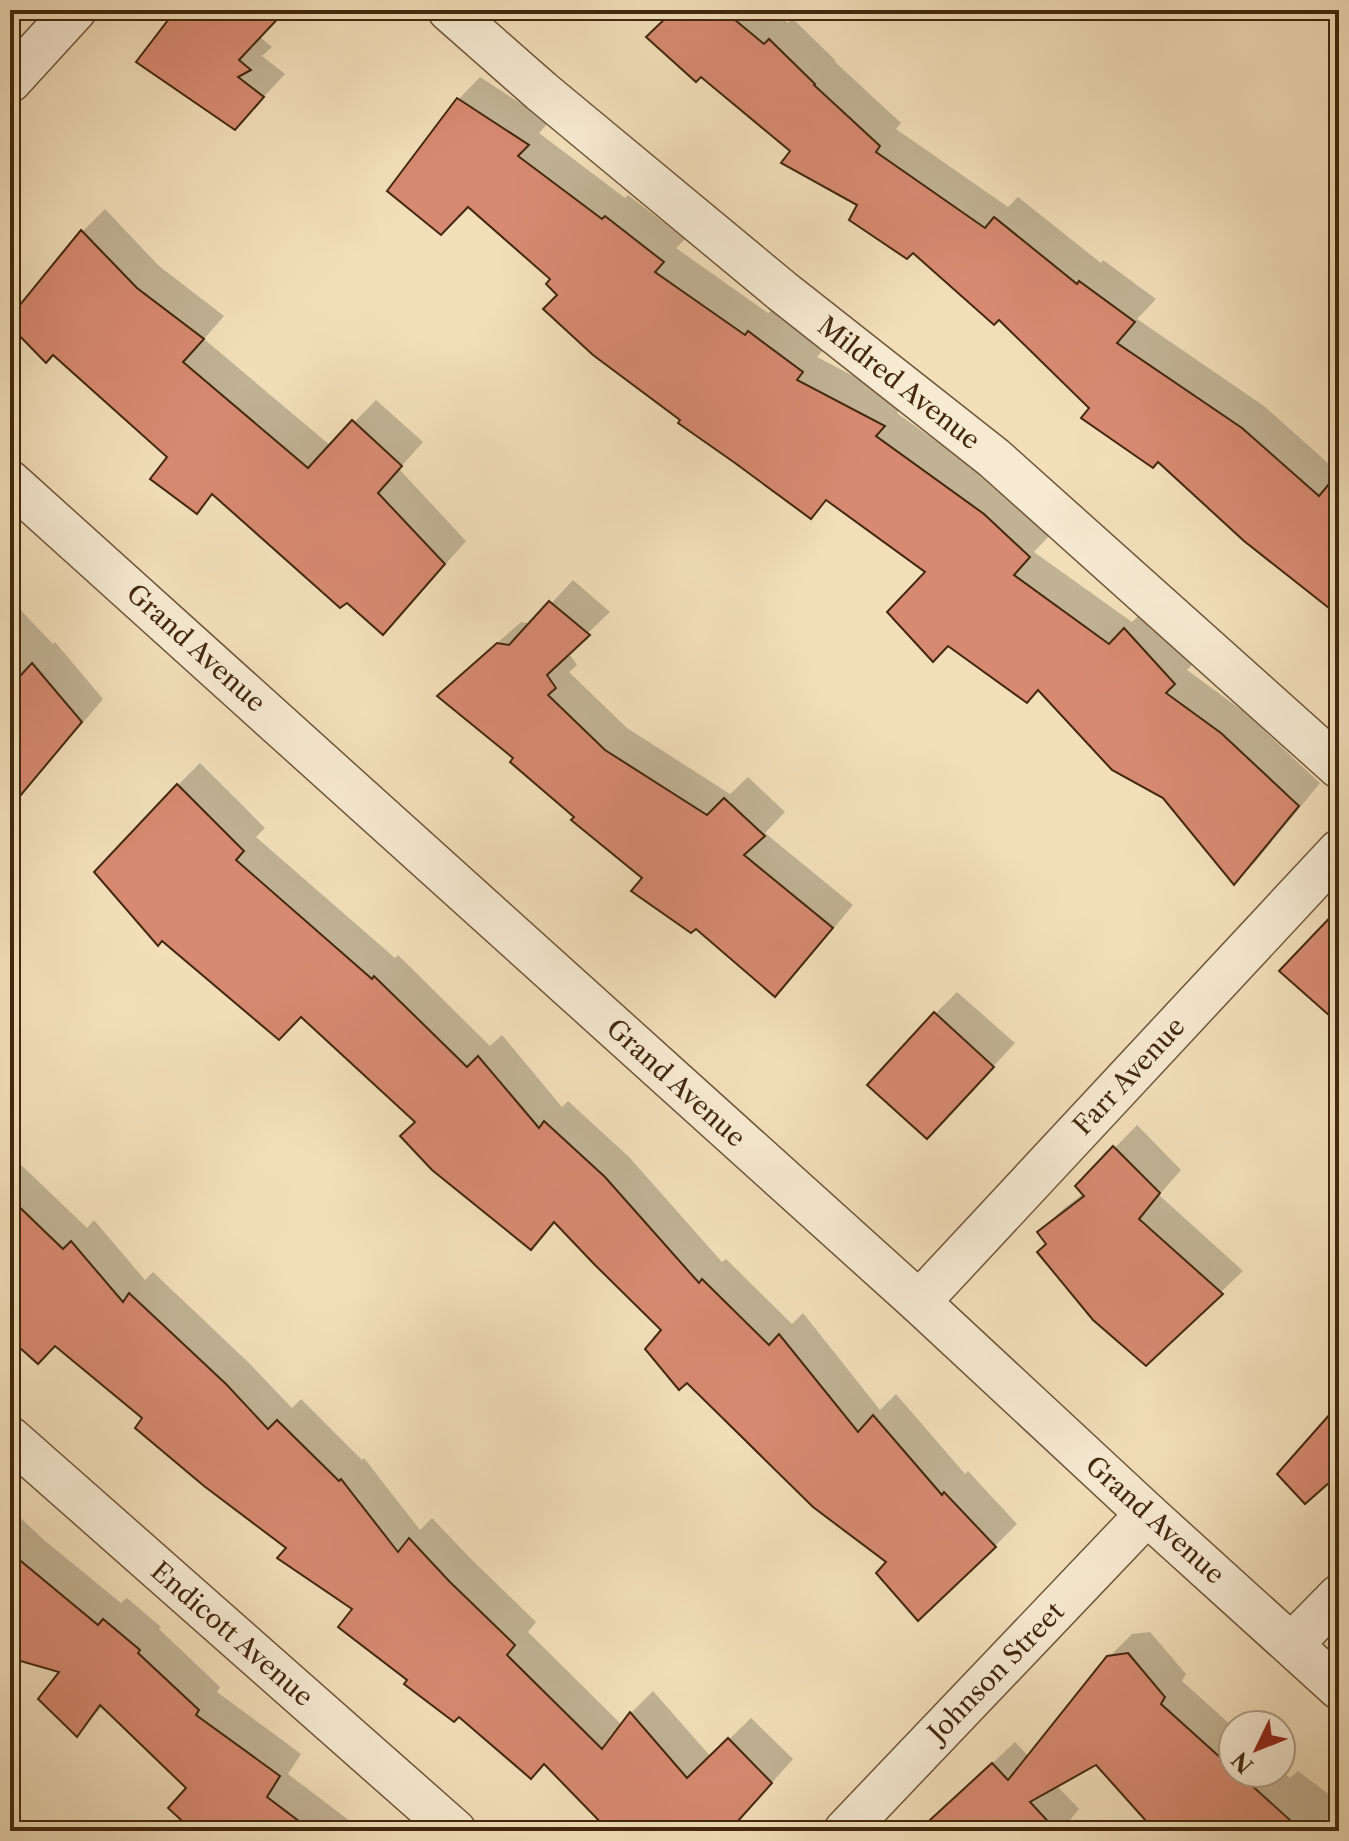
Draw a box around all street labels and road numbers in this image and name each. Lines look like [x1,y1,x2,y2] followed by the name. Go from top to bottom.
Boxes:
[812,310,986,456] street label: Mildred Avenue
[120,577,272,719] street label: Grand Avenue
[1066,1010,1192,1142] street label: Farr Avenue
[600,1012,752,1154] street label: Grand Avenue
[1079,1449,1231,1591] street label: Grand Avenue
[144,1555,320,1713] street label: Endicott Avenue
[919,1595,1071,1751] street label: Johnson Street

